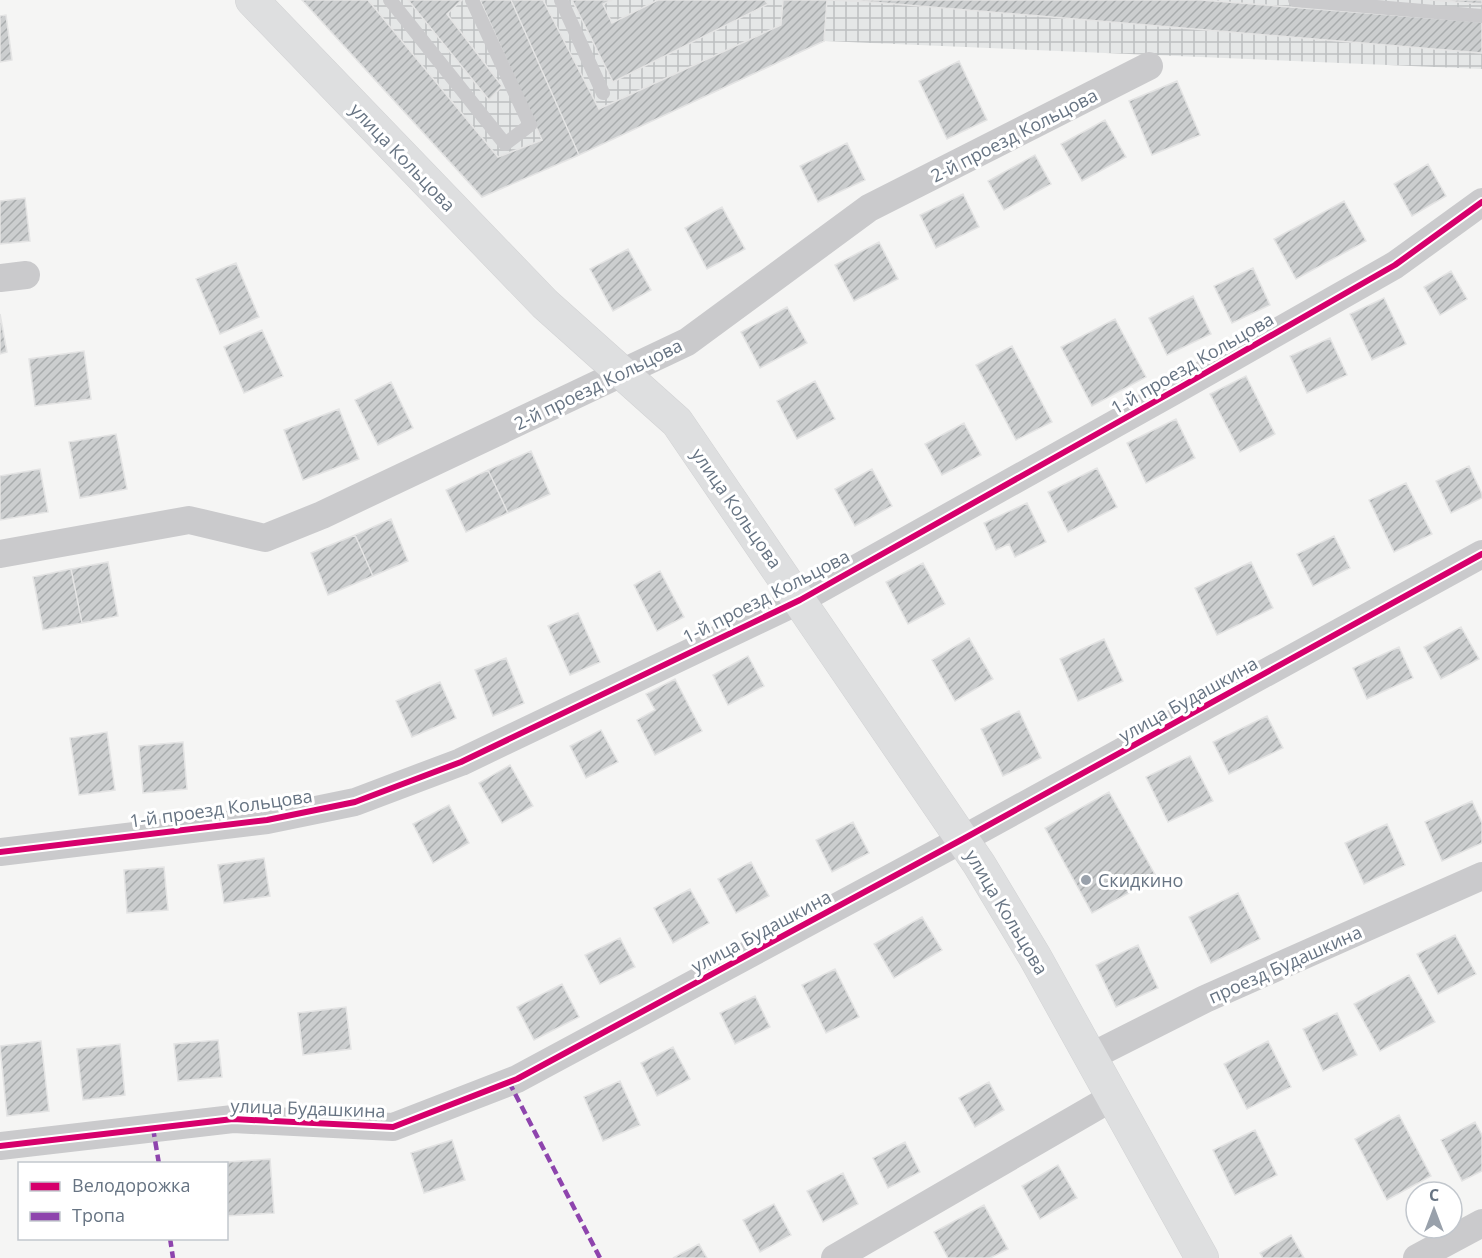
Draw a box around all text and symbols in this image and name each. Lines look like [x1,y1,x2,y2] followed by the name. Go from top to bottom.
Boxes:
[926,82,1102,188] street label: 2-й проезд Кольцова
[345,98,461,216] street label: улица Кольцова
[1106,307,1278,419] street label: 1-й проезд Кольцова
[510,333,686,435] street label: 2-й проезд Кольцова
[686,443,788,573] street label: улица Кольцова
[678,543,854,649] street label: 1-й проезд Кольцова
[1114,651,1262,747] street label: улица Будашкина
[128,783,314,833] street label: 1-й проезд Кольцова
[960,845,1054,979] street label: улица Кольцова
[1098,868,1183,892] place label: Скидкино
[1079,873,1093,887] marker: Скидкино
[687,884,835,978] street label: улица Будашкина
[1205,919,1365,1009] street label: проезд Будашкина
[230,1093,386,1123] street label: улица Будашкина
[18,1162,228,1240] legend
[72,1173,190,1197] text: Велодорожка
[1404,1180,1464,1240] north arrow
[1429,1184,1439,1206] text: С
[72,1203,125,1227] text: Тропа

